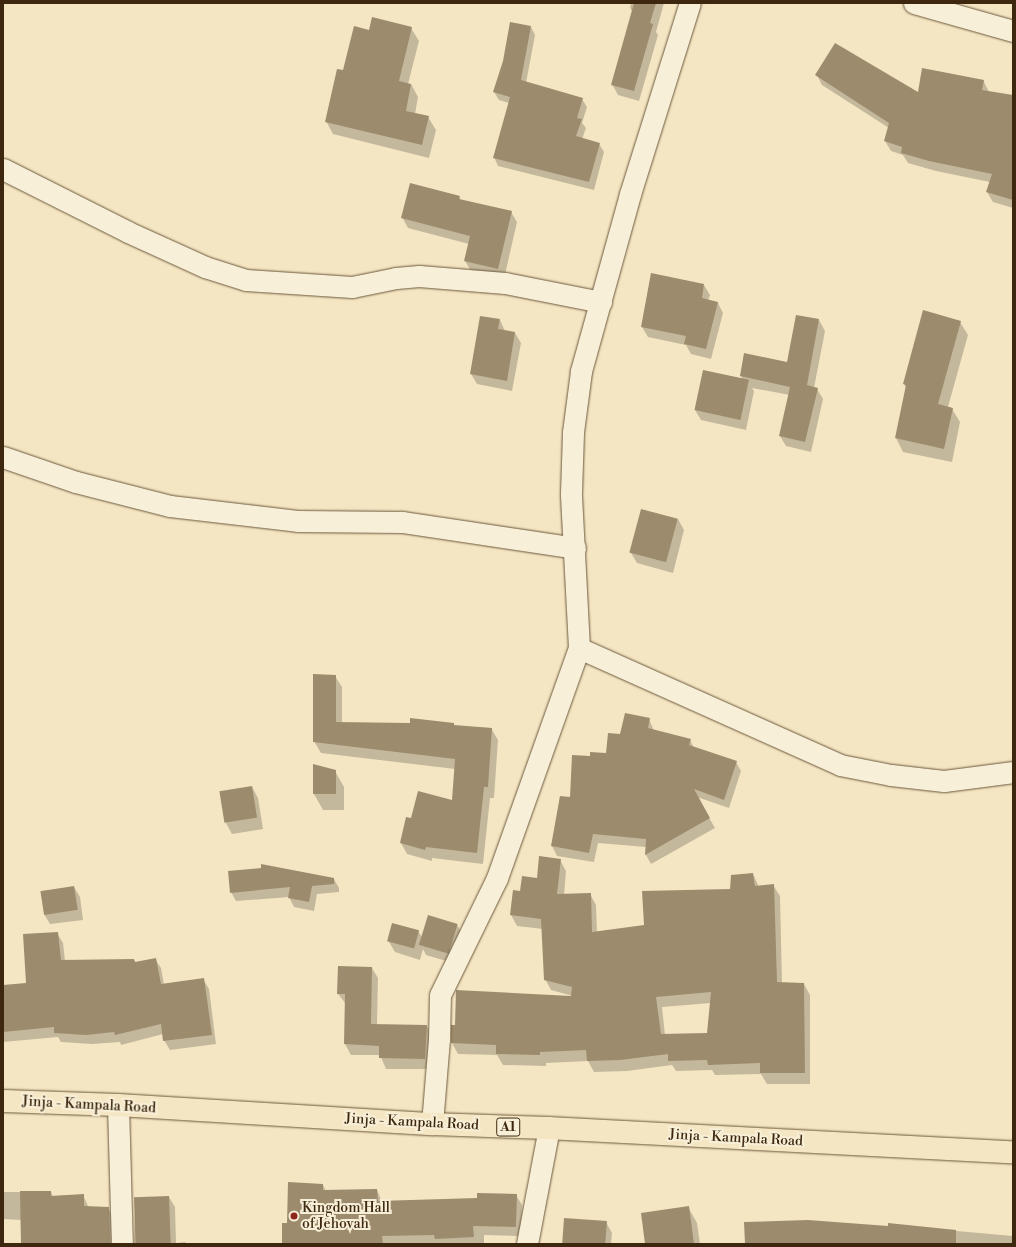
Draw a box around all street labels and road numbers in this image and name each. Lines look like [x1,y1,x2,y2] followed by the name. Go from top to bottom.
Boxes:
[22,1093,156,1117] street label: Jinja - Kampala Road
[345,1110,479,1134] street label: Jinja - Kampala Road
[496,1116,520,1138] road number: A1
[669,1126,803,1150] street label: Jinja - Kampala Road

